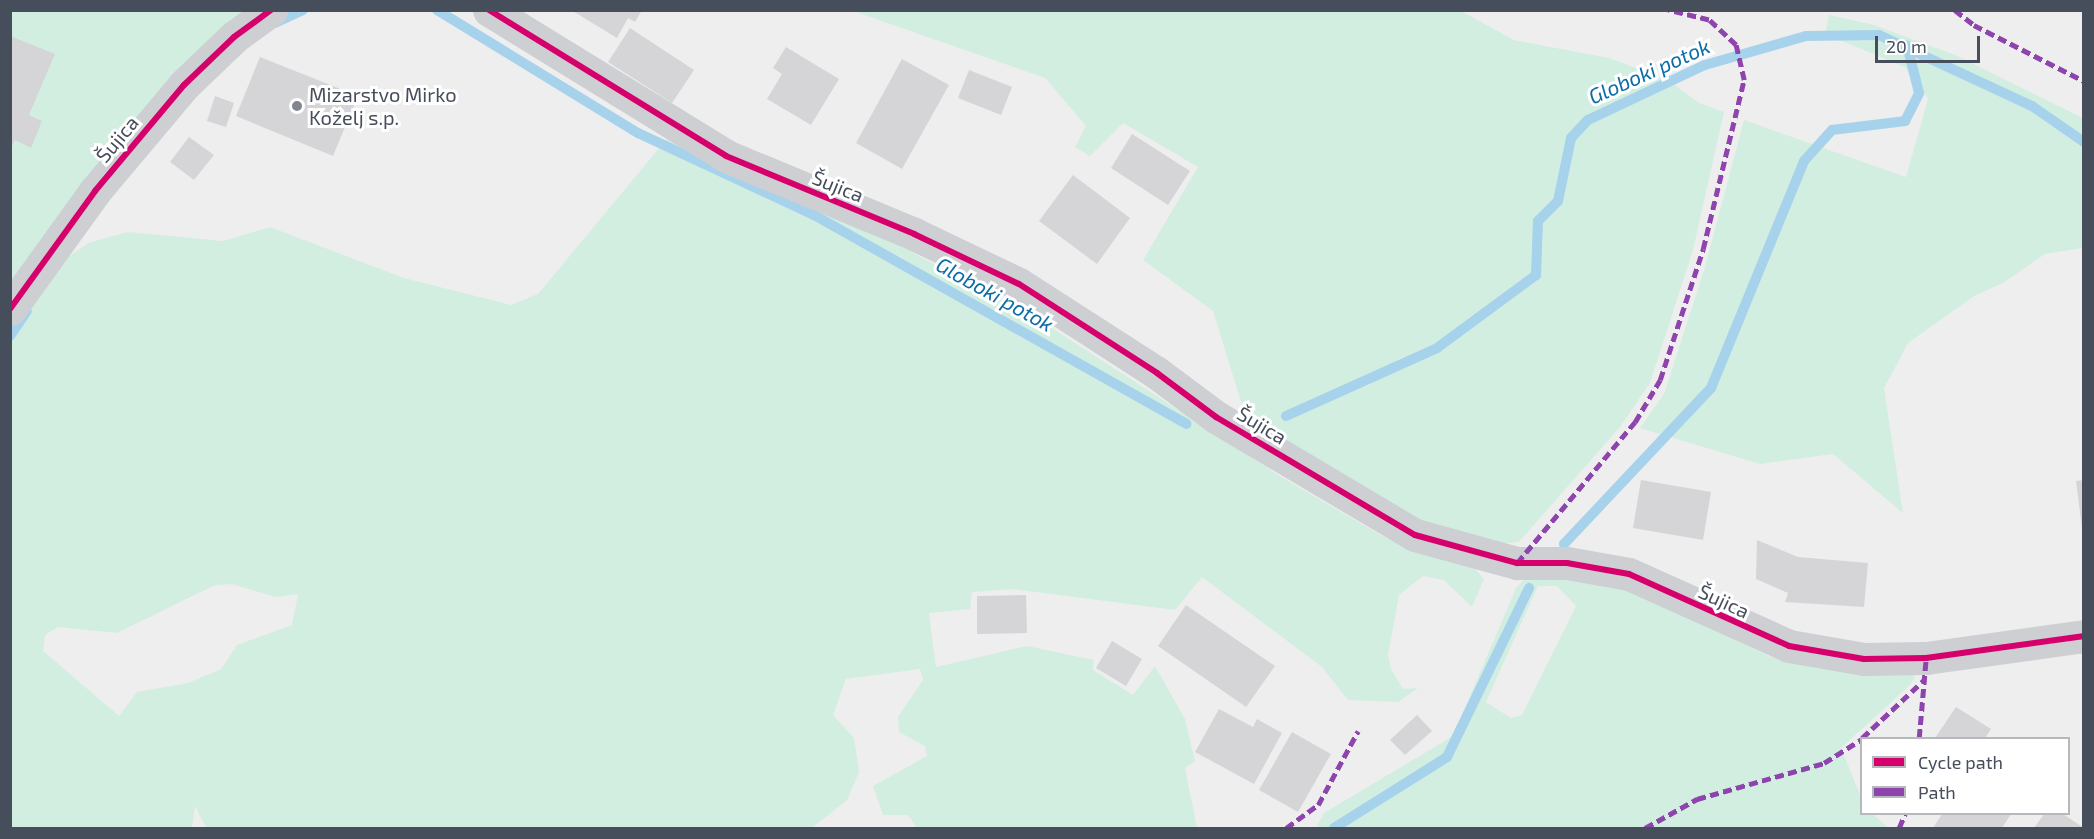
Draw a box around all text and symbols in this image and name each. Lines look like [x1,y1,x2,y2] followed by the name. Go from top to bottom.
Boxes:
[1878,24,1983,62] scale bar
[1584,33,1714,109] water label: Globoki potok
[1886,35,1927,57] text: 20 m
[309,83,457,130] place label: Mizarstvo Mirko Koželj s.p.
[290,99,304,113] marker: Mizarstvo Mirko Koželj s.p.
[91,111,143,167] street label: Šujica
[809,165,867,207] street label: Šujica
[932,251,1058,337] water label: Globoki potok
[1233,401,1291,449] street label: Šujica
[1695,579,1753,623] street label: Šujica
[1860,737,2070,815] legend
[1918,751,2003,773] text: Cycle path
[1918,781,1956,803] text: Path

